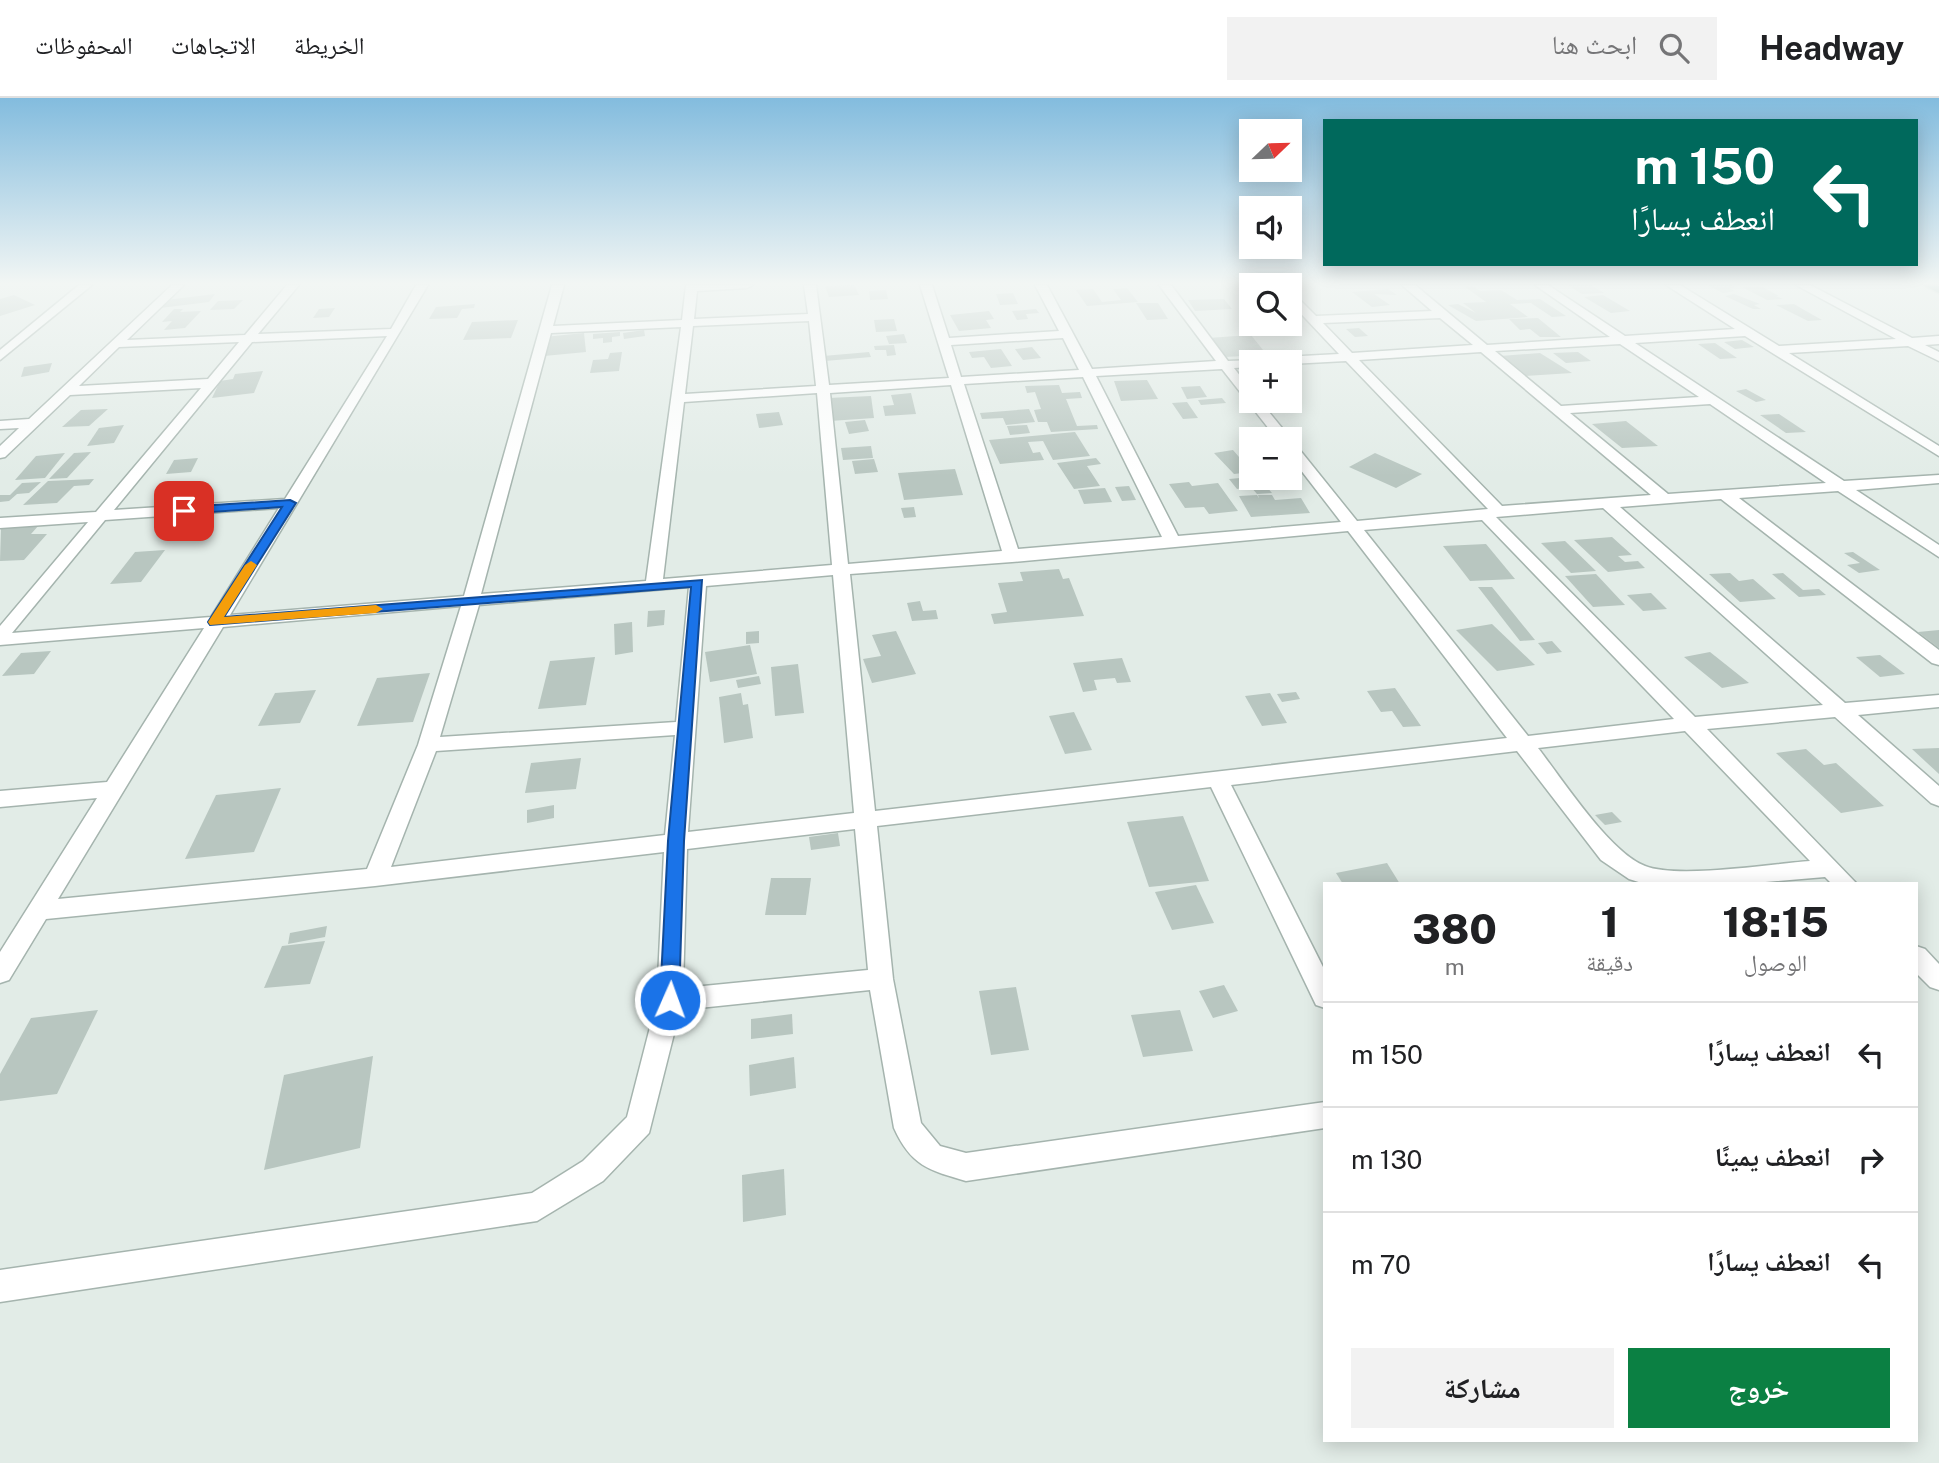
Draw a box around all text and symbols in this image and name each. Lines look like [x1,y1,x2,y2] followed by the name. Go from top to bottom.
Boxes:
[1227,17,1717,80] search box
[1552,29,1637,60] text: ابحث هنا
[1655,29,1693,67] icon: search
[1759,29,1904,67] text: Headway
[35,31,133,59] text: المحفوظات
[171,31,256,59] text: الاتجاهات
[294,31,365,59] text: الخريطة
[1239,119,1302,182] north arrow
[1239,119,1302,490] map controls
[1634,137,1775,195] text: 150 m
[1799,147,1890,238] icon: left
[1239,196,1302,259] button: sound
[1631,200,1775,237] text: انعطف يسارًا
[1239,273,1302,336] button: search
[1239,350,1302,413] button: +
[1239,427,1302,490] button: −
[154,481,214,541] pin
[165,492,203,530] icon: arrive
[1600,897,1619,946] text: 1
[1722,897,1829,946] text: 18:15
[1412,904,1497,953] text: 380
[1586,949,1633,976] text: دقيقة
[1744,949,1807,976] text: الوصول
[1445,953,1465,980] text: m
[633,963,707,1037] position arrow
[1707,1036,1831,1067] text: انعطف يسارًا
[1852,1036,1890,1074] icon: left
[1351,1039,1423,1070] text: 150 m
[1715,1141,1831,1172] text: انعطف يمينًا
[1852,1141,1890,1179] icon: right
[1351,1144,1423,1175] text: 130 m
[1707,1246,1831,1277] text: انعطف يسارًا
[1852,1246,1890,1284] icon: left
[1351,1249,1411,1280] text: 70 m
[1351,1348,1614,1428] button: مشاركة
[1628,1348,1890,1428] button: خروج

